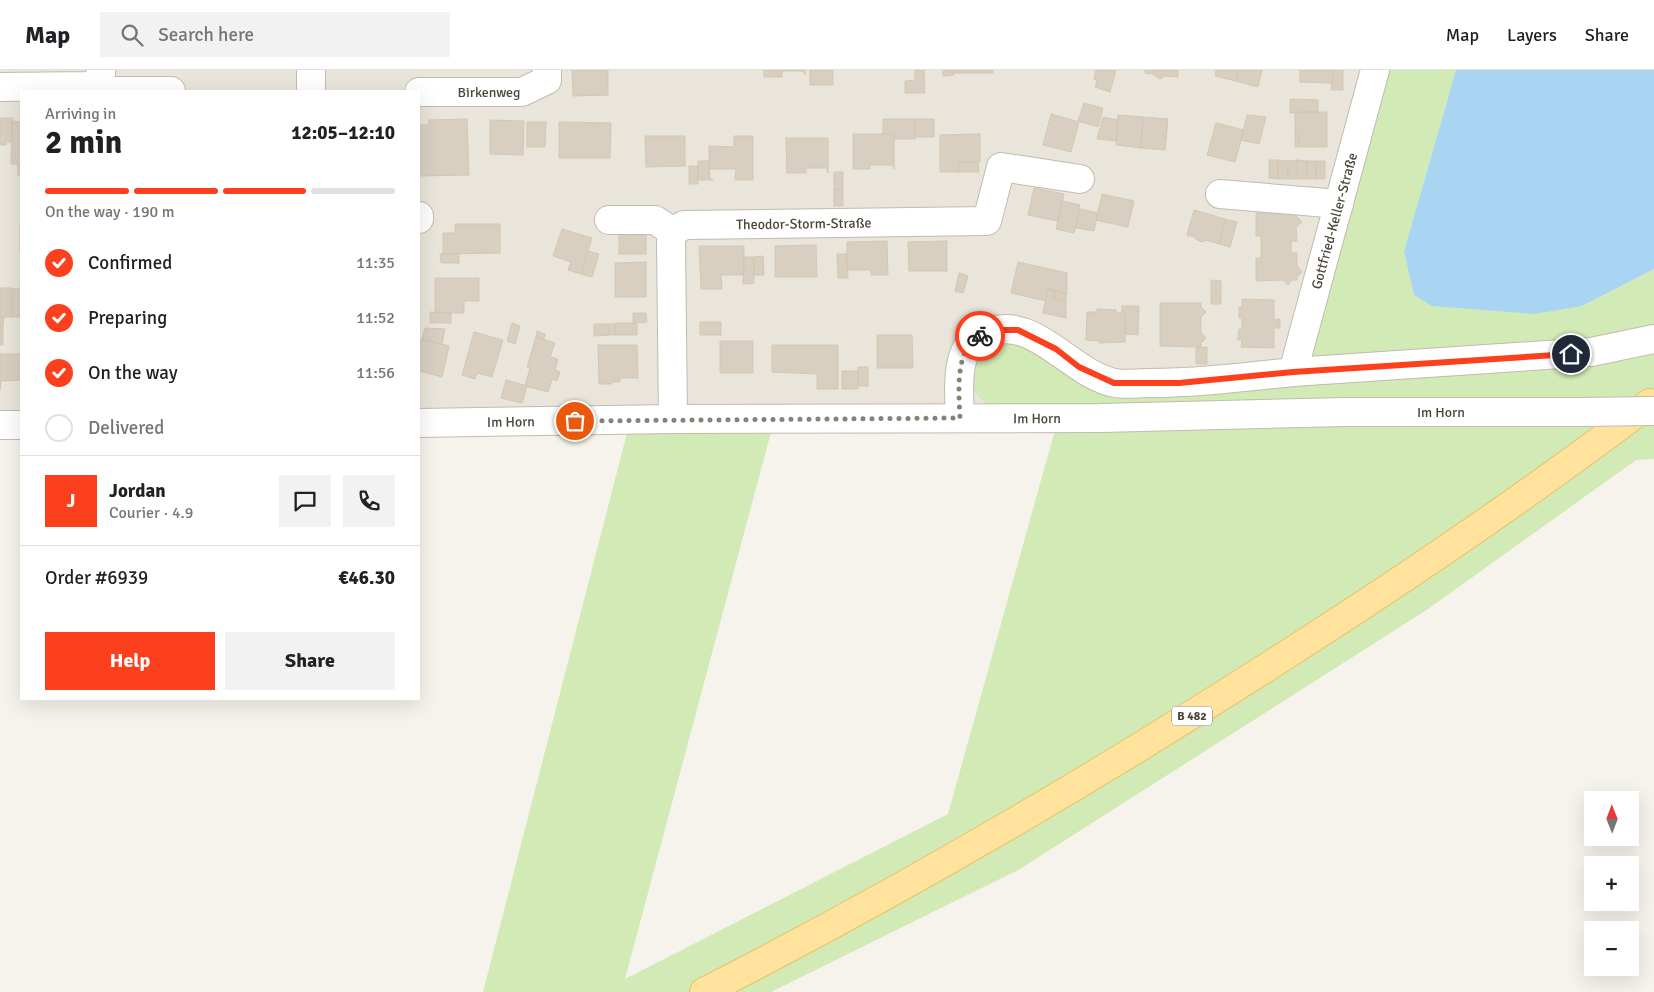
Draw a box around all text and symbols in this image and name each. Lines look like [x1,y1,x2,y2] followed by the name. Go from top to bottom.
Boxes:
[100,12,450,57] search box
[25,20,70,50] text: Map
[118,21,146,49] icon: search
[158,23,254,47] text: Search here
[1446,24,1479,46] text: Map
[1507,24,1557,46] text: Layers
[1585,24,1629,46] text: Share
[458,84,521,101] street label: Birkenweg
[45,104,116,124] text: Arriving in
[291,121,395,145] text: 12:05–12:10
[45,123,122,162] text: 2 min
[1307,151,1361,291] street label: Gottfried-Keller-Straße
[45,202,175,222] text: On the way · 190 m
[736,214,872,233] street label: Theodor-Storm-Straße
[45,249,73,277] icon: check
[88,251,172,275] text: Confirmed
[356,253,395,273] text: 11:35
[45,304,73,332] icon: check
[88,306,167,330] text: Preparing
[356,308,395,328] text: 11:52
[955,311,1005,361] courier
[966,322,994,350] icon: bike
[1550,333,1592,375] pin
[1557,340,1585,368] icon: home
[45,359,73,387] icon: check
[88,361,178,385] text: On the way
[356,363,395,383] text: 11:56
[554,400,596,442] pin
[1417,404,1465,421] street label: Im Horn
[561,407,589,435] icon: bag
[1013,410,1061,427] street label: Im Horn
[487,413,535,430] street label: Im Horn
[88,416,164,440] text: Delivered
[279,475,331,527] button: chat
[343,475,395,527] button: phone
[109,479,166,503] text: Jordan
[67,489,75,513] text: J
[109,503,193,523] text: Courier · 4.9
[45,566,148,590] text: Order #6939
[338,566,395,590] text: €46.30
[45,632,215,690] button: Help
[225,632,395,690] button: Share
[1172,706,1212,726] road number: B 482
[1584,791,1639,846] north arrow
[1584,791,1639,976] map controls
[1584,856,1639,911] button: +
[1584,921,1639,976] button: −

